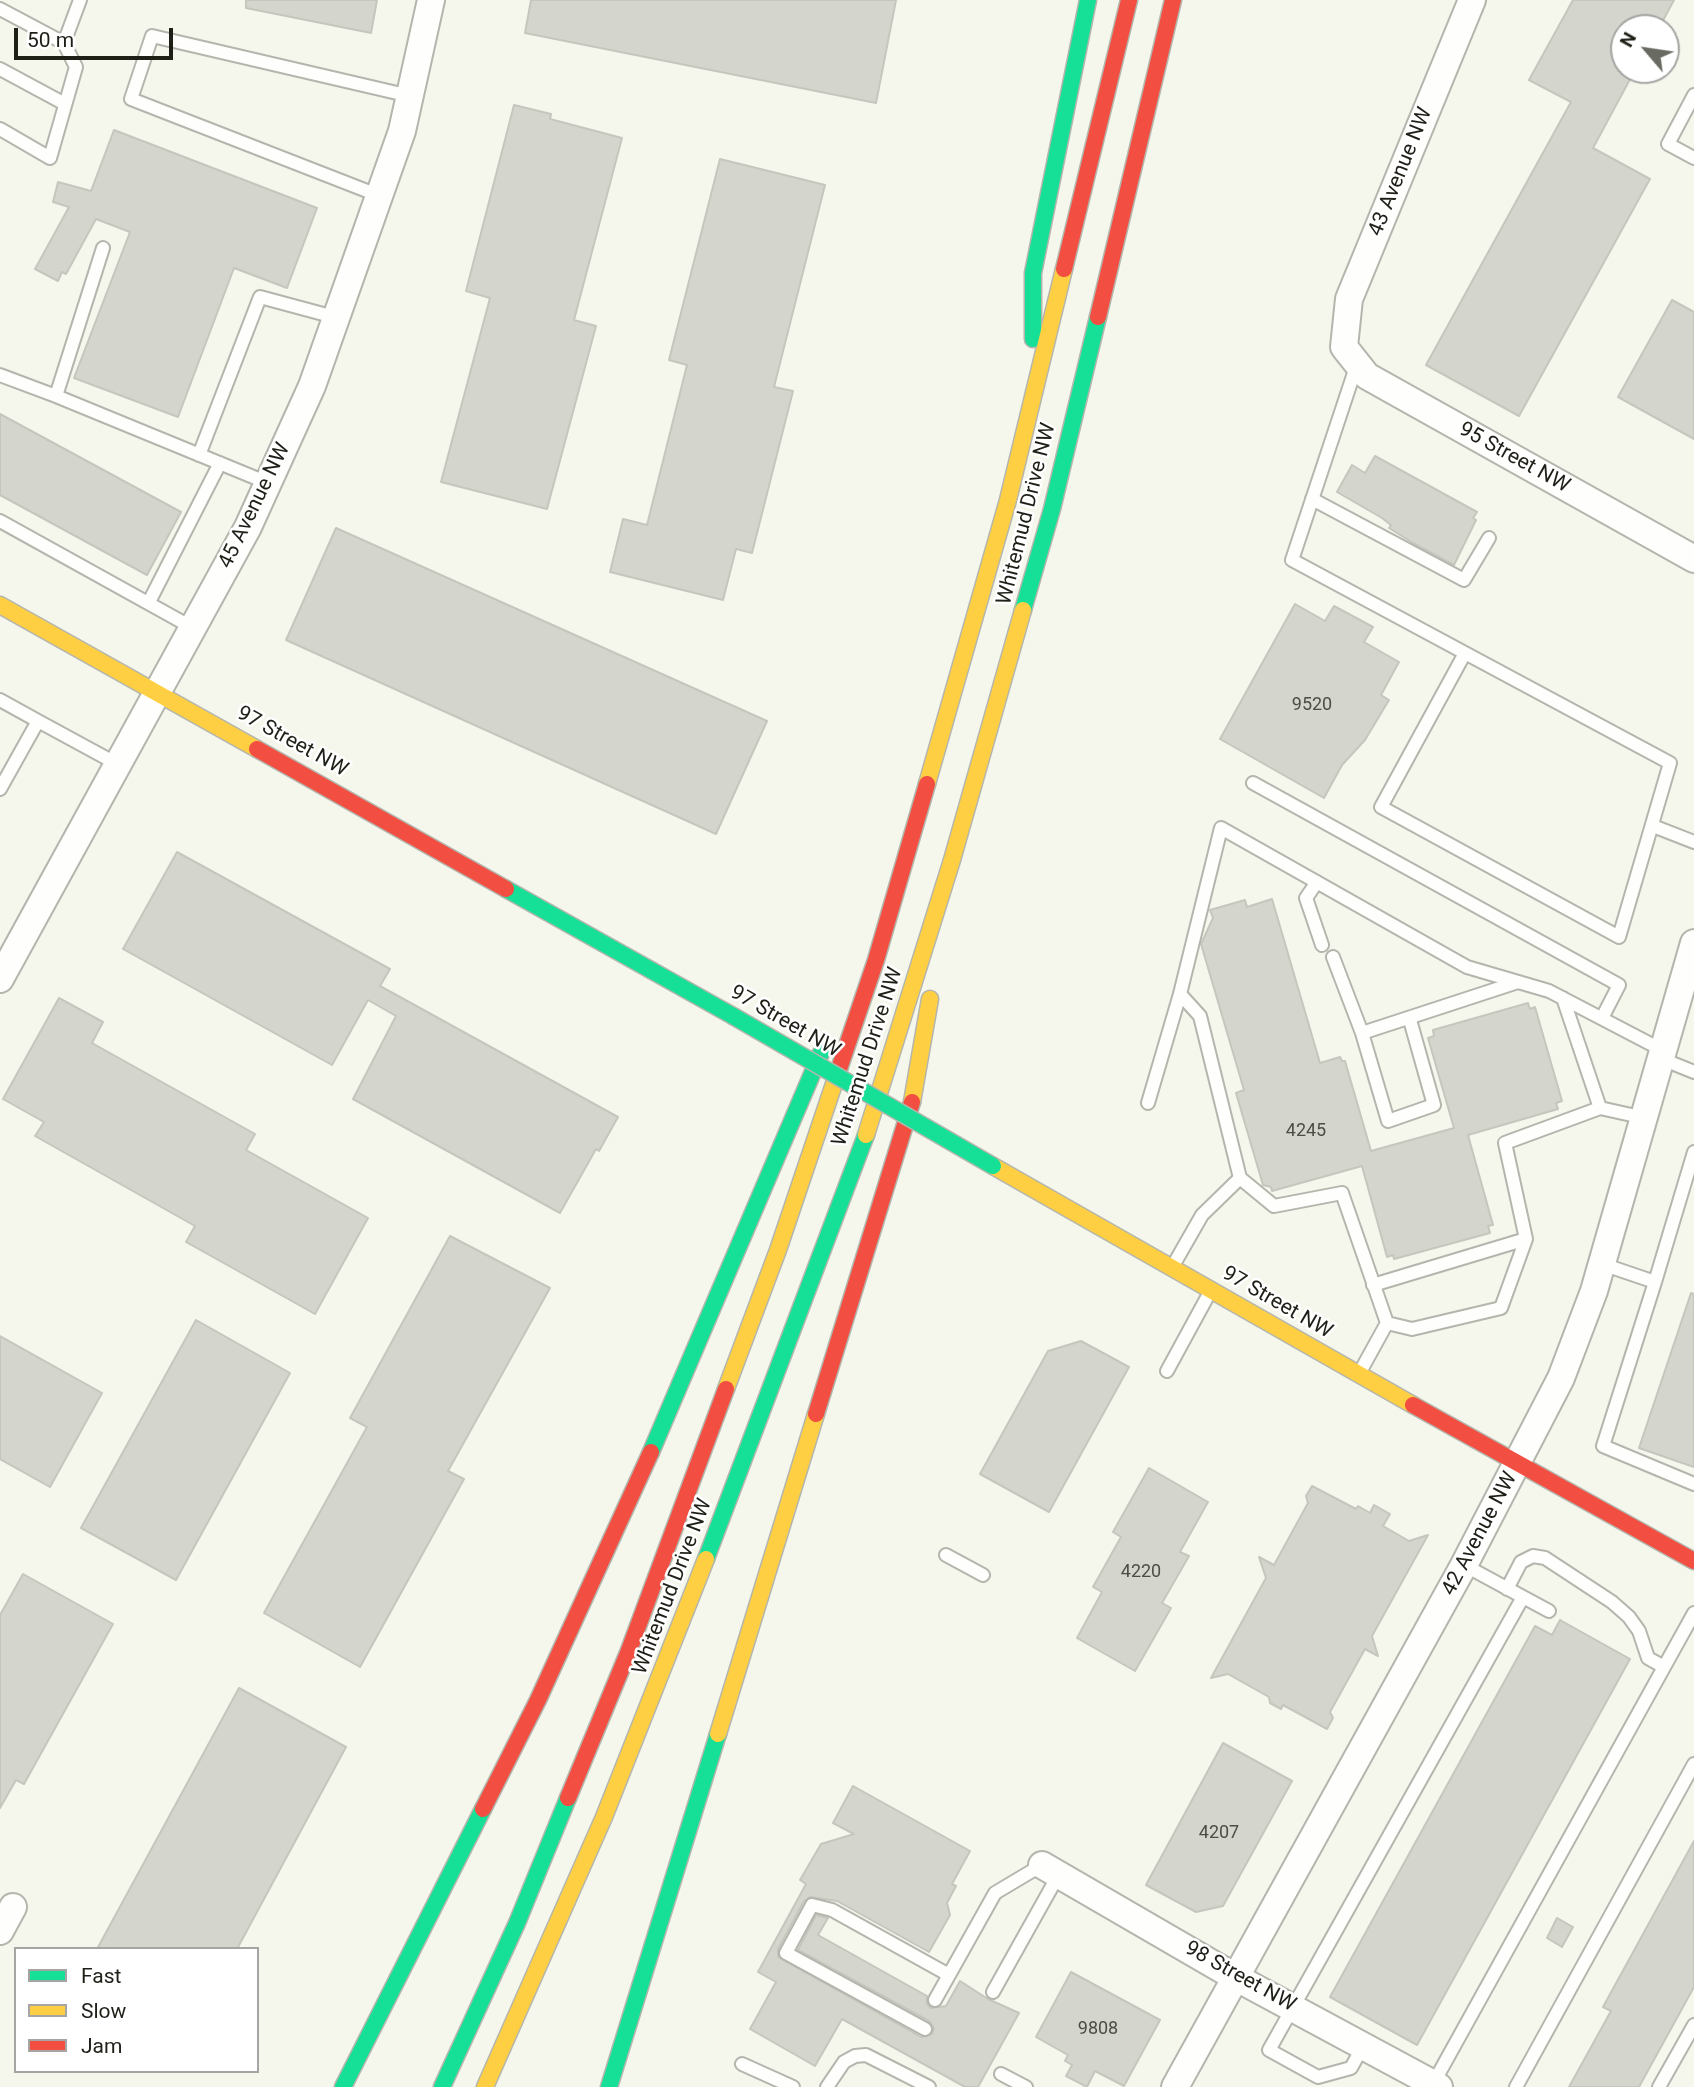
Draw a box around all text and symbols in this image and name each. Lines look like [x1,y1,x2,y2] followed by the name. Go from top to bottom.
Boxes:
[18,14,177,58] scale bar
[1610,14,1680,84] north arrow
[27,28,74,52] text: 50 m
[1615,28,1641,51] text: N
[1364,104,1438,240] street label: 43 Avenue NW
[1454,417,1574,499] street label: 95 Street NW
[992,421,1062,607] street label: Whitemud Drive NW
[214,439,296,573] street label: 45 Avenue NW
[1292,694,1332,716] house number: 9520
[232,701,352,783] street label: 97 Street NW
[827,964,909,1150] street label: Whitemud Drive NW
[725,980,845,1064] street label: 97 Street NW
[1286,1120,1326,1142] house number: 4245
[1217,1261,1337,1345] street label: 97 Street NW
[1437,1468,1523,1600] street label: 42 Avenue NW
[628,1495,718,1679] street label: Whitemud Drive NW
[1121,1561,1161,1583] house number: 4220
[1199,1822,1239,1844] house number: 4207
[1180,1936,1300,2018] street label: 98 Street NW
[14,1947,259,2073] legend
[81,1964,121,1988] text: Fast
[81,1999,126,2023] text: Slow
[1078,2018,1118,2040] house number: 9808
[81,2034,122,2058] text: Jam

